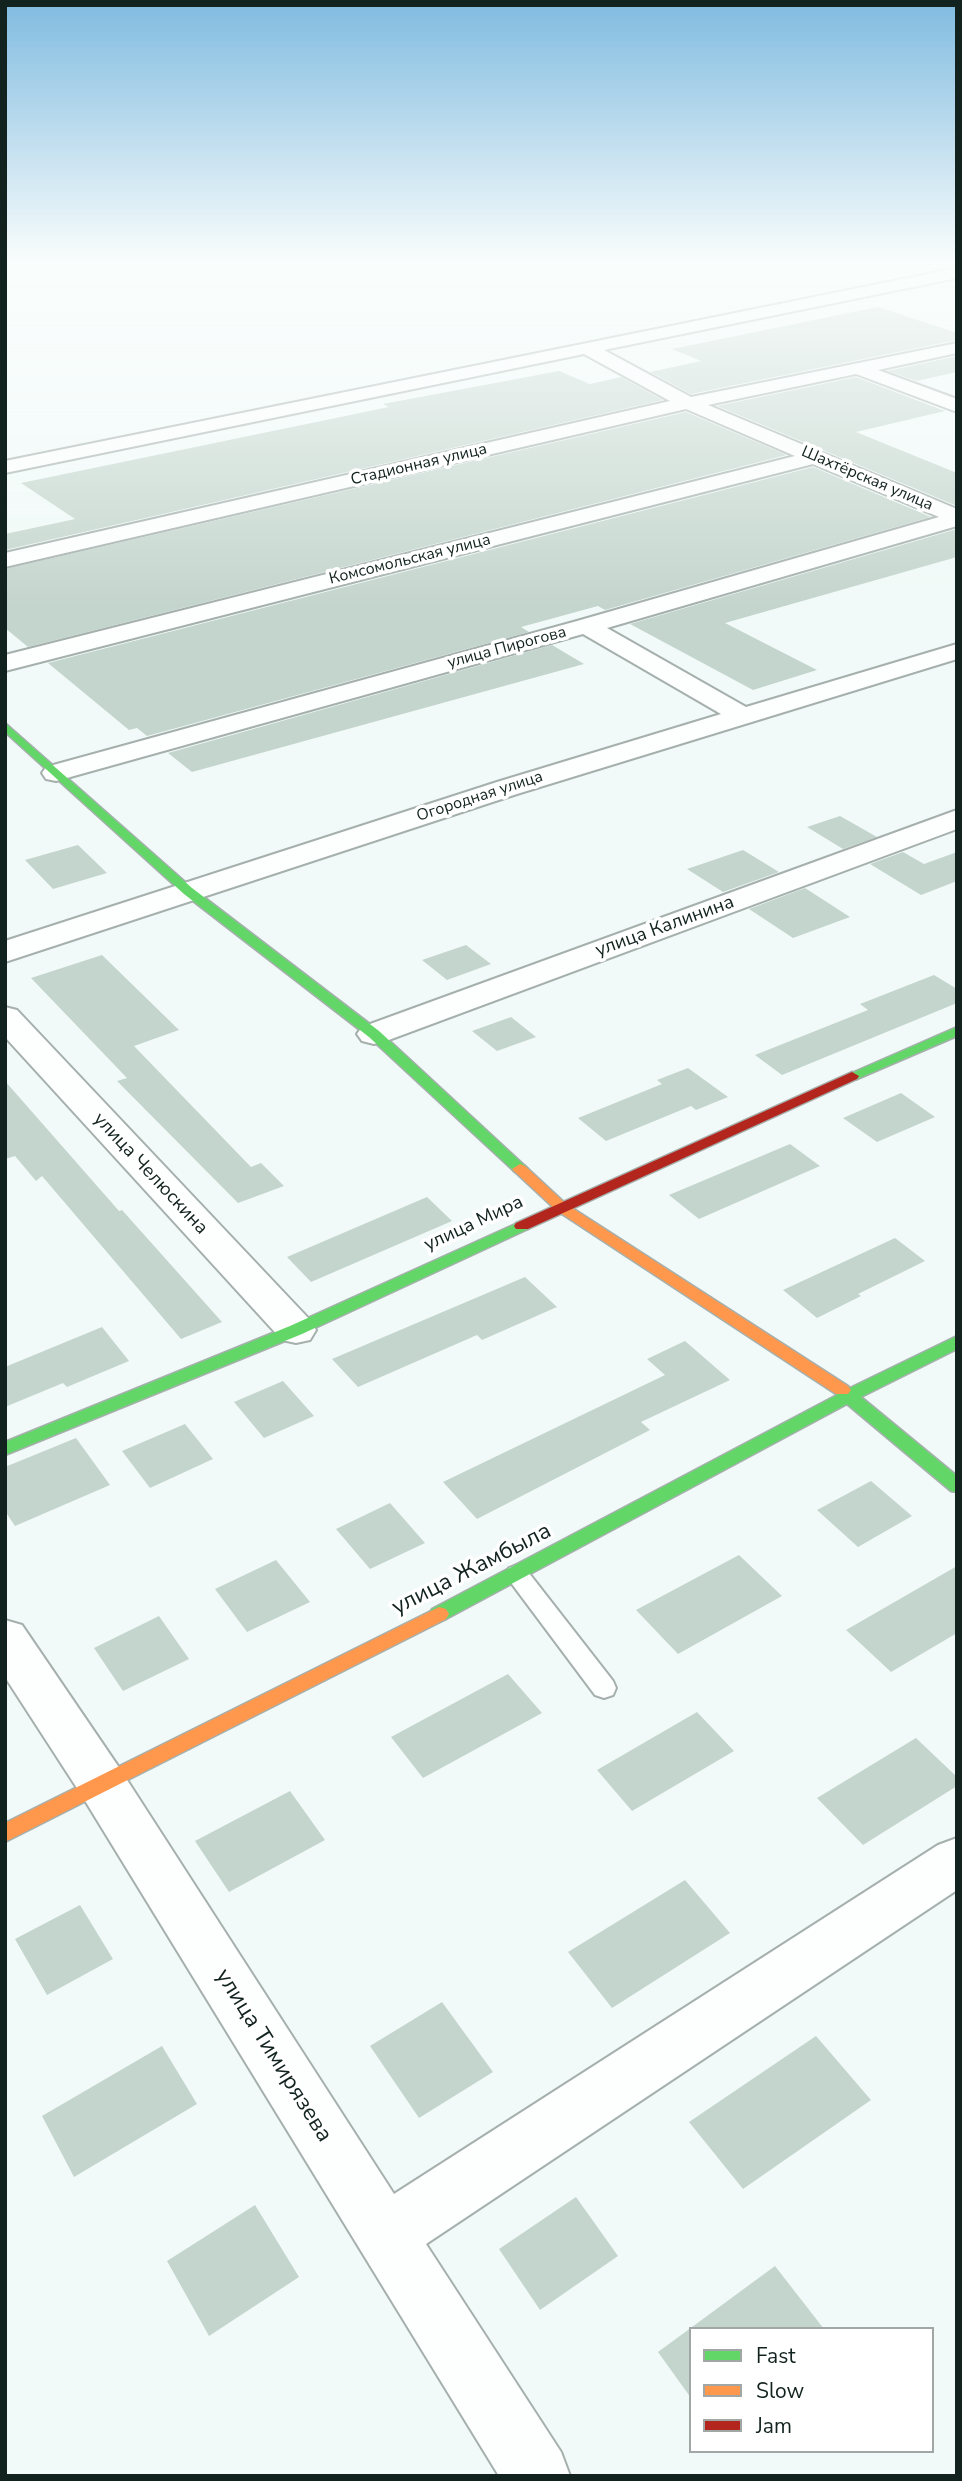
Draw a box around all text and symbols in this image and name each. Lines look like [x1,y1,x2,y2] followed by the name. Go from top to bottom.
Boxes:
[349,440,489,490] street label: Стадионная улица
[798,443,936,515] street label: Шахтёрская улица
[327,531,493,589] street label: Комсомольская улица
[446,623,568,673] street label: улица Пирогова
[414,768,546,826] street label: Огородная улица
[593,891,737,963] street label: улица Калинина
[88,1108,212,1240] street label: улица Челюскина
[421,1191,527,1257] street label: улица Мира
[388,1518,556,1622] street label: улица Жамбыла
[209,1964,337,2148] street label: улица Тимирязева
[689,2327,934,2453] legend
[756,2342,796,2370] text: Fast
[756,2377,804,2405] text: Slow
[756,2412,792,2440] text: Jam

